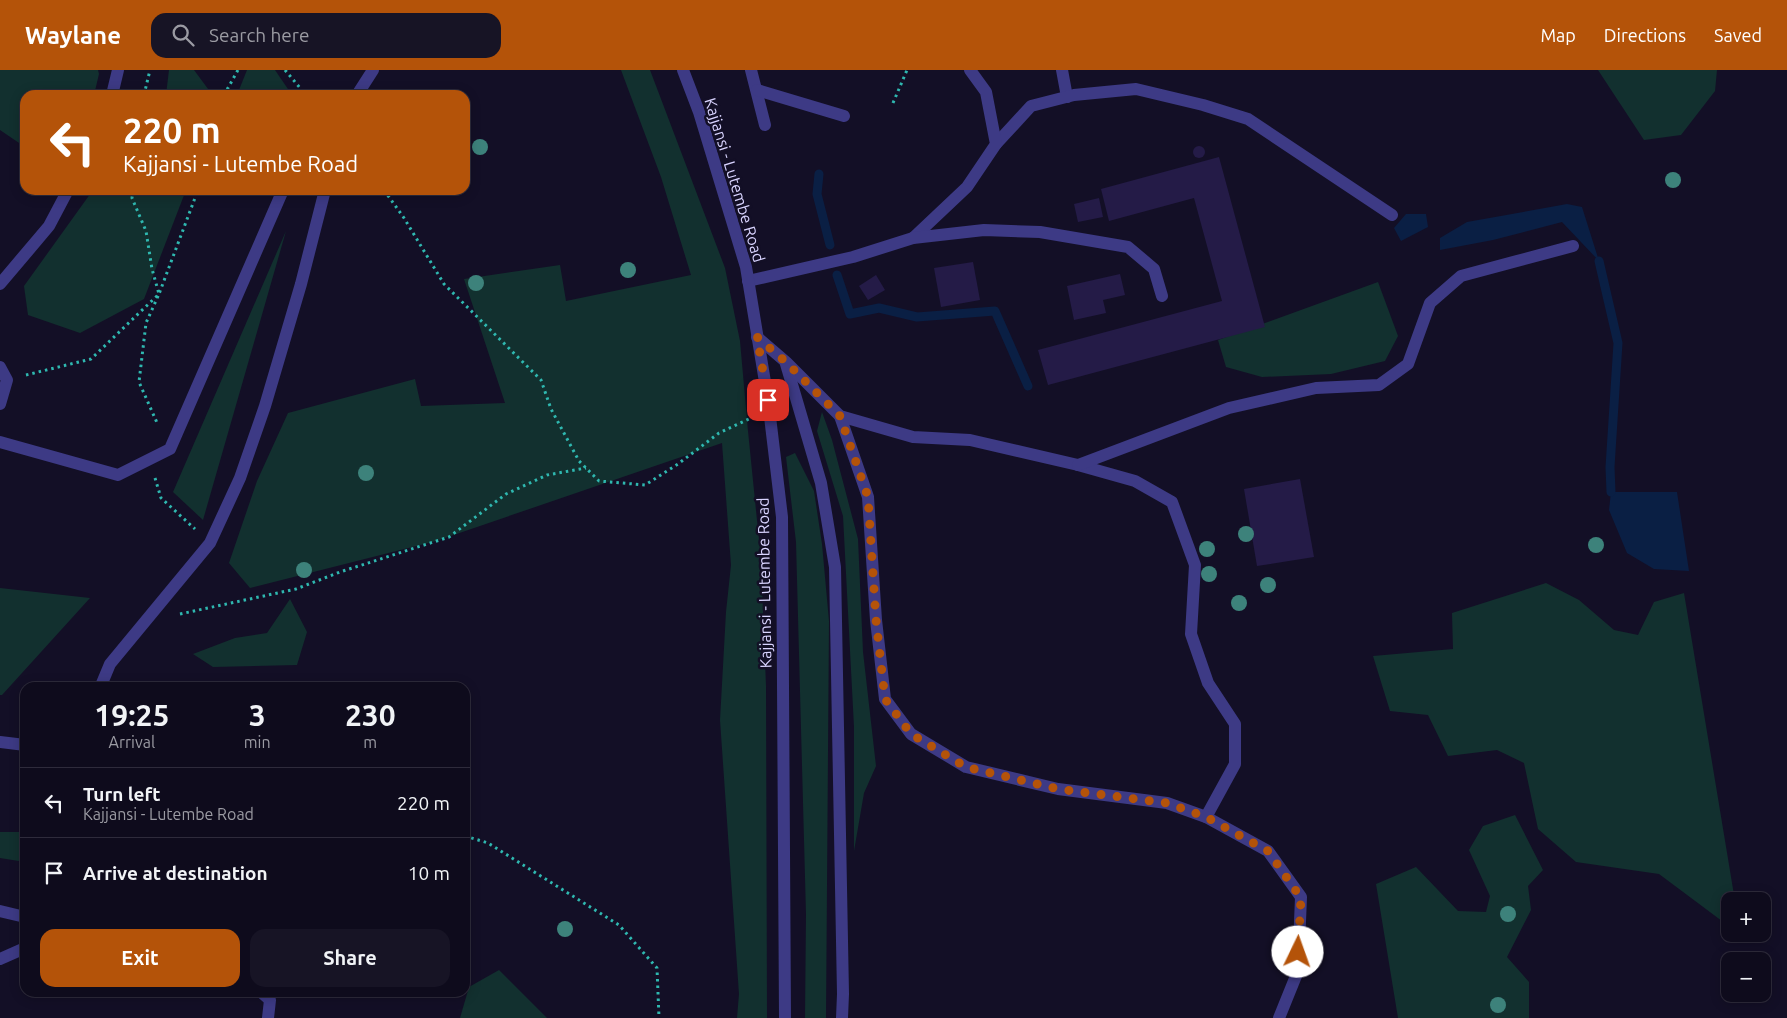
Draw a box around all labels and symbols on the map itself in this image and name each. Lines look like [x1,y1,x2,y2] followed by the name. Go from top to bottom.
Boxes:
[701,96,769,264] street label: Kajjansi - Lutembe Road
[747,379,789,421] pin
[754,497,774,669] street label: Kajjansi - Lutembe Road
[1271,925,1323,977] position arrow

